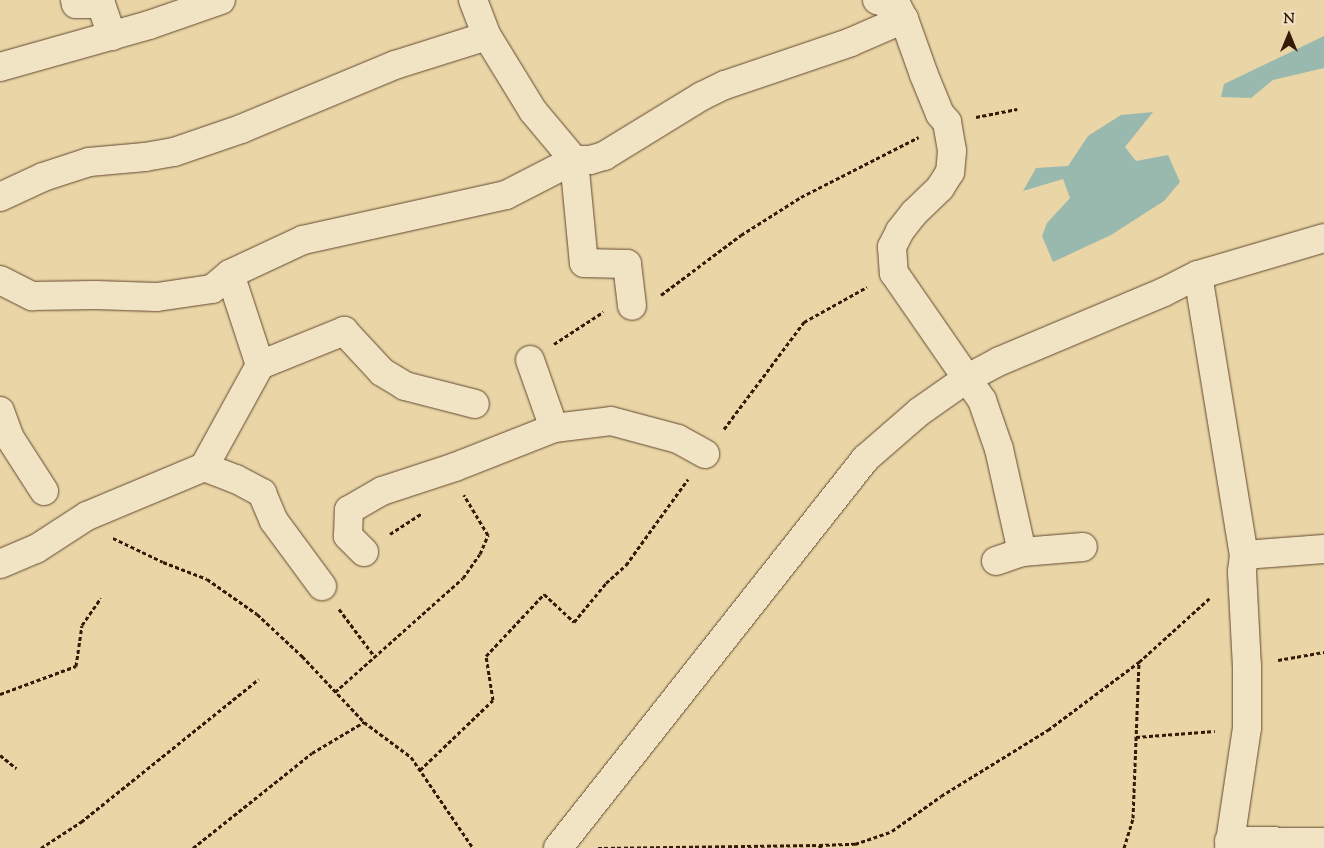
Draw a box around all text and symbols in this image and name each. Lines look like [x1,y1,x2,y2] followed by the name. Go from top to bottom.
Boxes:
[1264,10,1314,60] north arrow
[1283,10,1295,30] text: N

